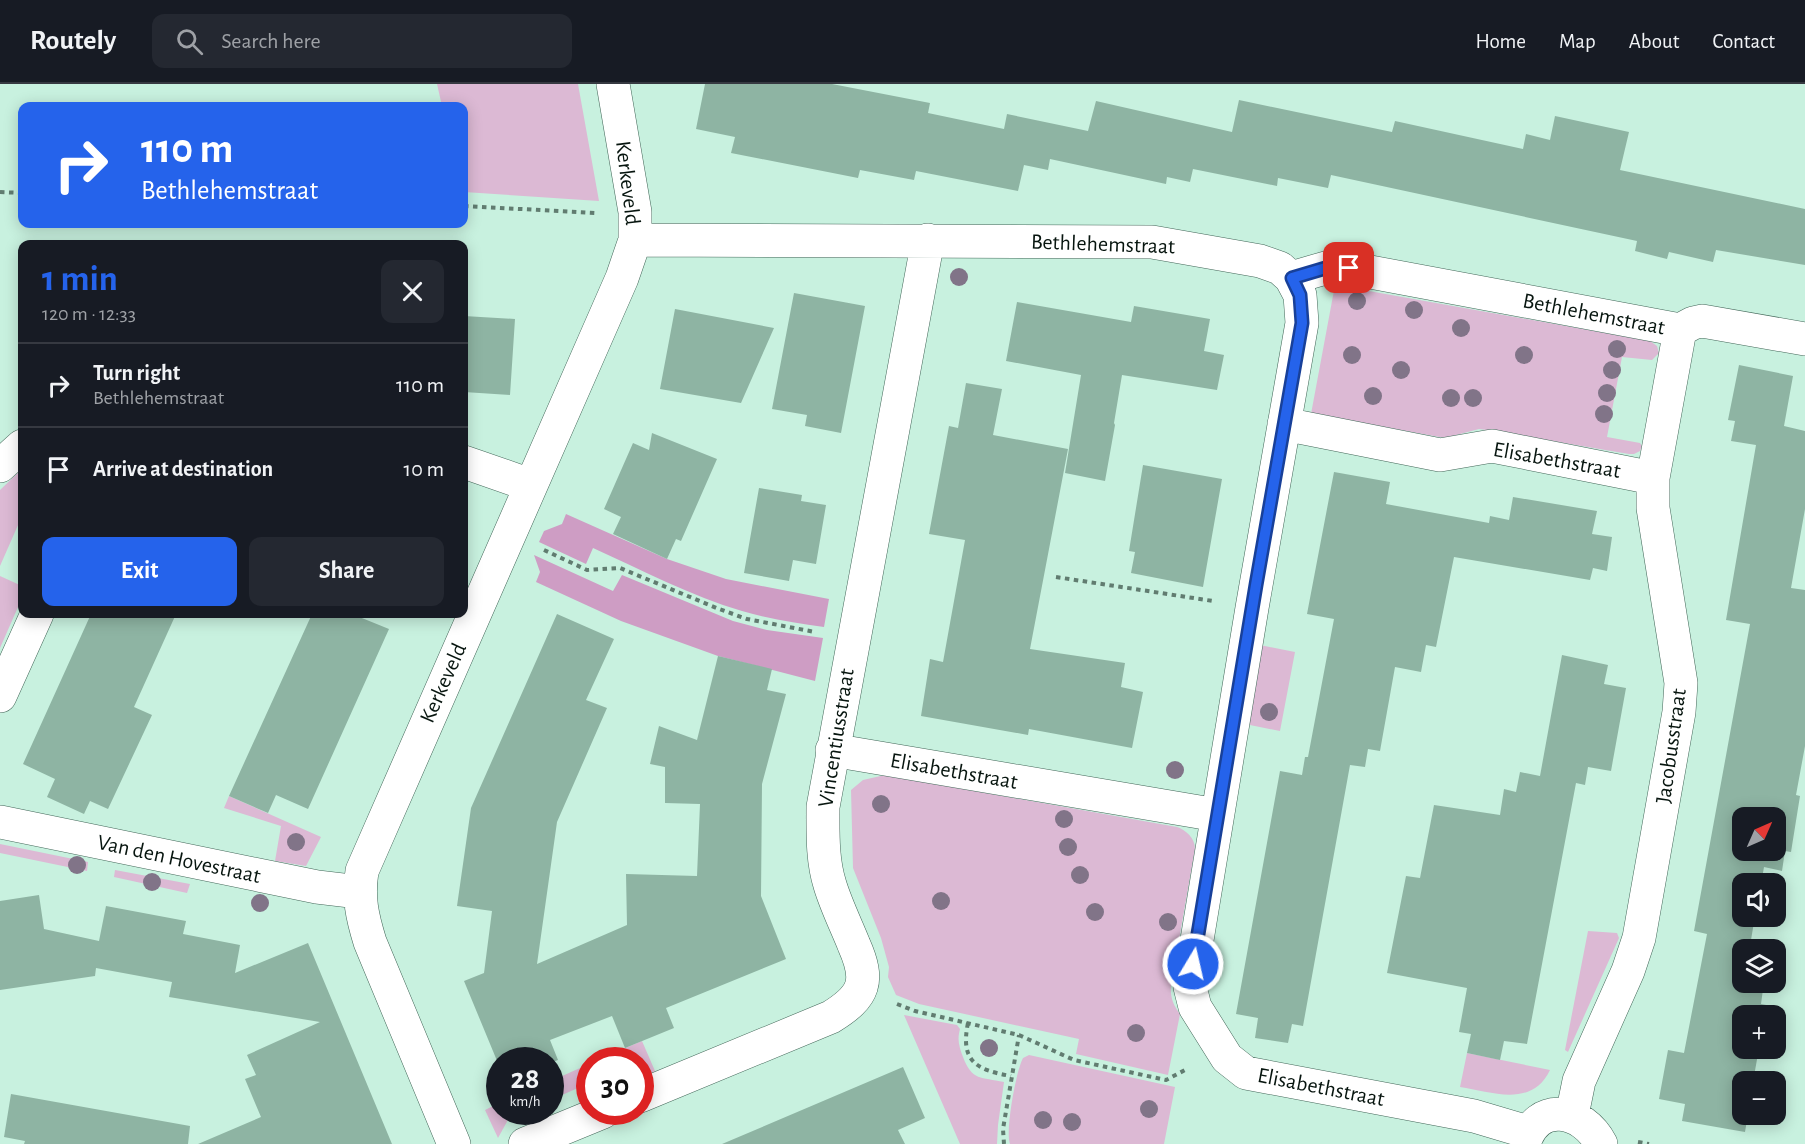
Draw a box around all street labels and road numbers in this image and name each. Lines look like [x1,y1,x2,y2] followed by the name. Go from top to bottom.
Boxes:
[612,140,644,226] street label: Kerkeveld
[1030,230,1176,258] street label: Bethlehemstraat
[1521,289,1667,339] street label: Bethlehemstraat
[1492,438,1622,482] street label: Elisabethstraat
[416,640,470,726] street label: Kerkeveld
[814,667,858,809] street label: Vincentiusstraat
[1652,687,1690,805] street label: Jacobusstraat
[889,749,1019,793] street label: Elisabethstraat
[95,831,263,887] street label: Van den Hovestraat
[1256,1064,1386,1110] street label: Elisabethstraat

